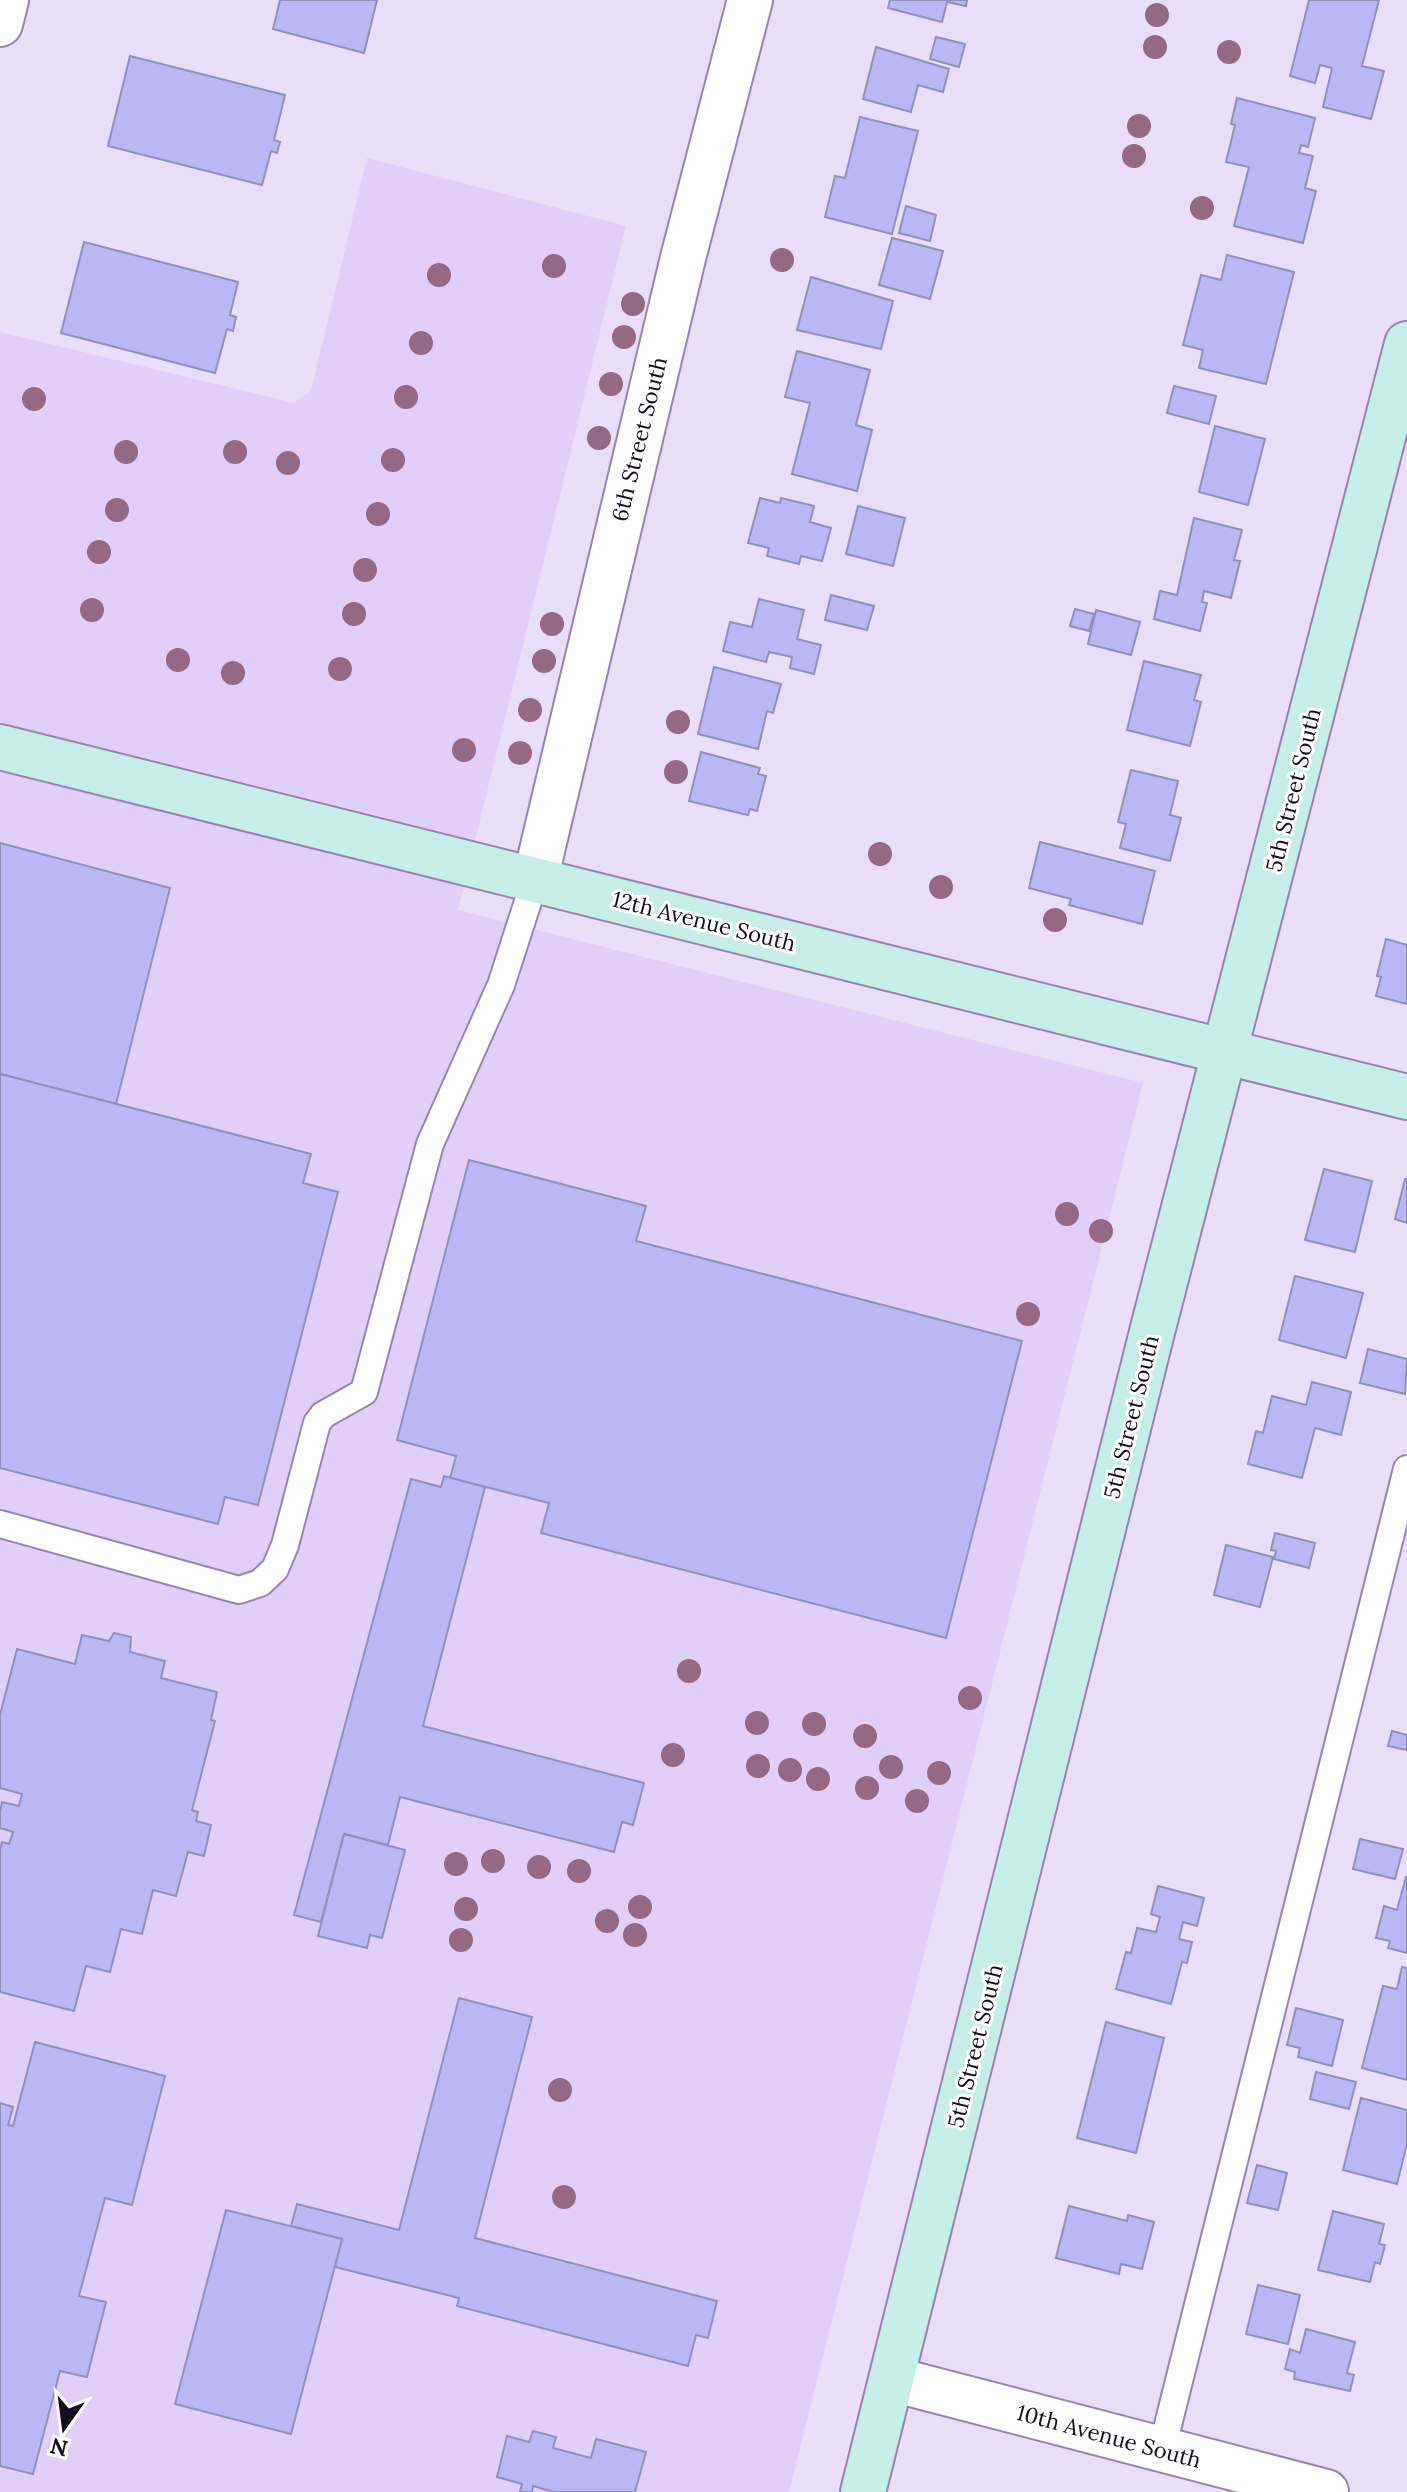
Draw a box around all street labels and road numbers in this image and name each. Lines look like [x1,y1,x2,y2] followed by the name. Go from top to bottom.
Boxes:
[605,354,673,524] street label: 6th Street South
[1259,705,1327,875] street label: 5th Street South
[609,885,799,957] street label: 12th Avenue South
[1097,1332,1165,1502] street label: 5th Street South
[941,1961,1009,2131] street label: 5th Street South
[1014,2398,1204,2474] street label: 10th Avenue South

